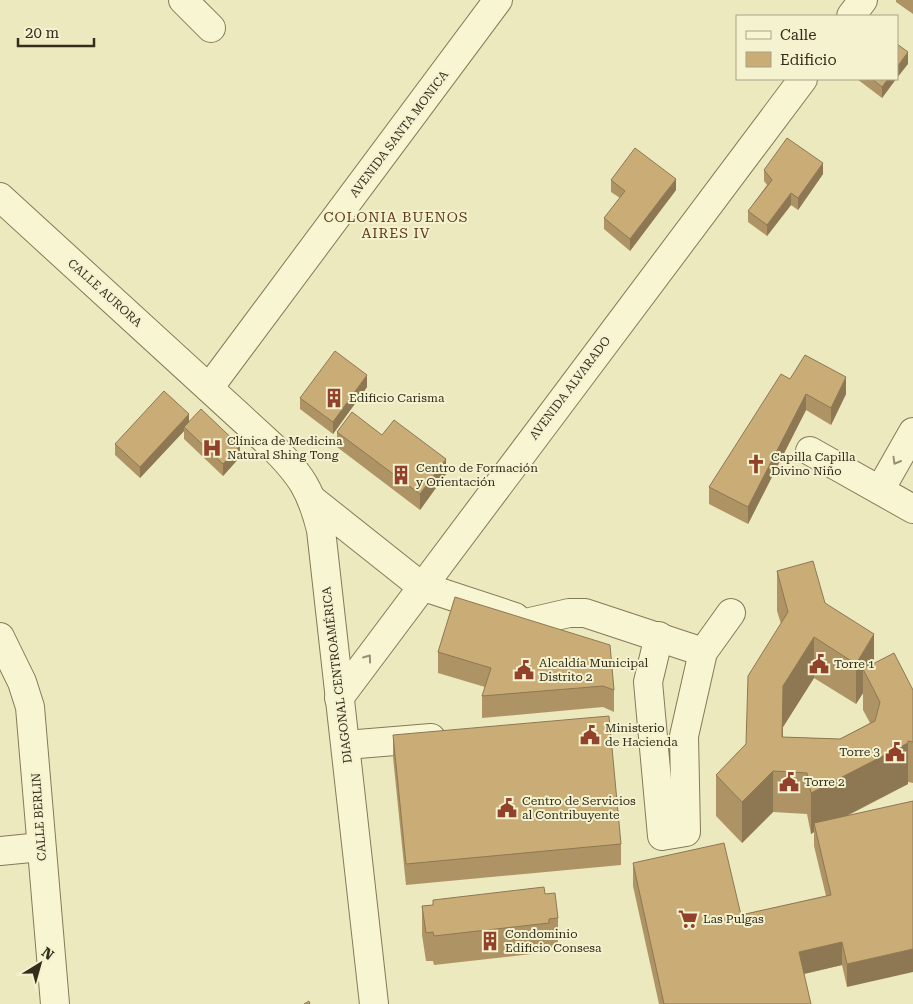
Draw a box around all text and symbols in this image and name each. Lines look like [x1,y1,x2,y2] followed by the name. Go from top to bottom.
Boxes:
[18,15,94,47] scale bar
[736,15,898,80] legend
[25,24,60,42] text: 20 m
[780,26,816,44] text: Calle
[780,51,837,69] text: Edificio
[347,68,452,200] street label: AVENIDA SANTA MONICA
[323,209,469,241] district label: COLONIA BUENOS AIRES IV
[65,256,145,330] street label: CALLE AURORA
[527,334,613,442] street label: AVENIDA ALVARADO
[323,387,345,409] building icon: Edificio Carisma
[349,391,445,405] place label: Edificio Carisma
[227,434,343,462] place label: Clínica de Medicina Natural Shing Tong
[201,437,223,459] hospital icon: Clínica de Medicina Natural Shing Tong
[771,450,856,478] place label: Capilla Capilla Divino Niño
[745,453,767,475] church icon: Capilla Capilla Divino Niño
[893,456,903,465] one-way arrow
[416,461,538,489] place label: Centro de Formación y Orientación
[390,464,412,486] building icon: Centro de Formación y Orientación
[319,585,355,764] street label: DIAGONAL CENTROAMÉRICA
[808,653,830,675] public building icon: Torre 1
[362,654,371,664] one-way arrow
[539,656,648,684] place label: Alcaldía Municipal Distrito 2
[834,657,875,671] place label: Torre 1
[513,659,535,681] public building icon: Alcaldía Municipal Distrito 2
[605,721,678,749] place label: Ministerio de Hacienda
[579,724,601,746] public building icon: Ministerio de Hacienda
[884,741,906,763] public building icon: Torre 3
[839,745,880,759] place label: Torre 3
[778,771,800,793] public building icon: Torre 2
[29,772,49,861] street label: CALLE BERLIN
[804,775,845,789] place label: Torre 2
[522,794,636,822] place label: Centro de Servicios al Contribuyente
[496,797,518,819] public building icon: Centro de Servicios al Contribuyente
[677,908,699,930] supermarket icon: Las Pulgas
[703,912,764,926] place label: Las Pulgas
[505,927,602,955] place label: Condominio Edificio Consesa
[479,930,501,952] building icon: Condominio Edificio Consesa
[15,939,65,989] north arrow
[39,944,57,963] text: N

